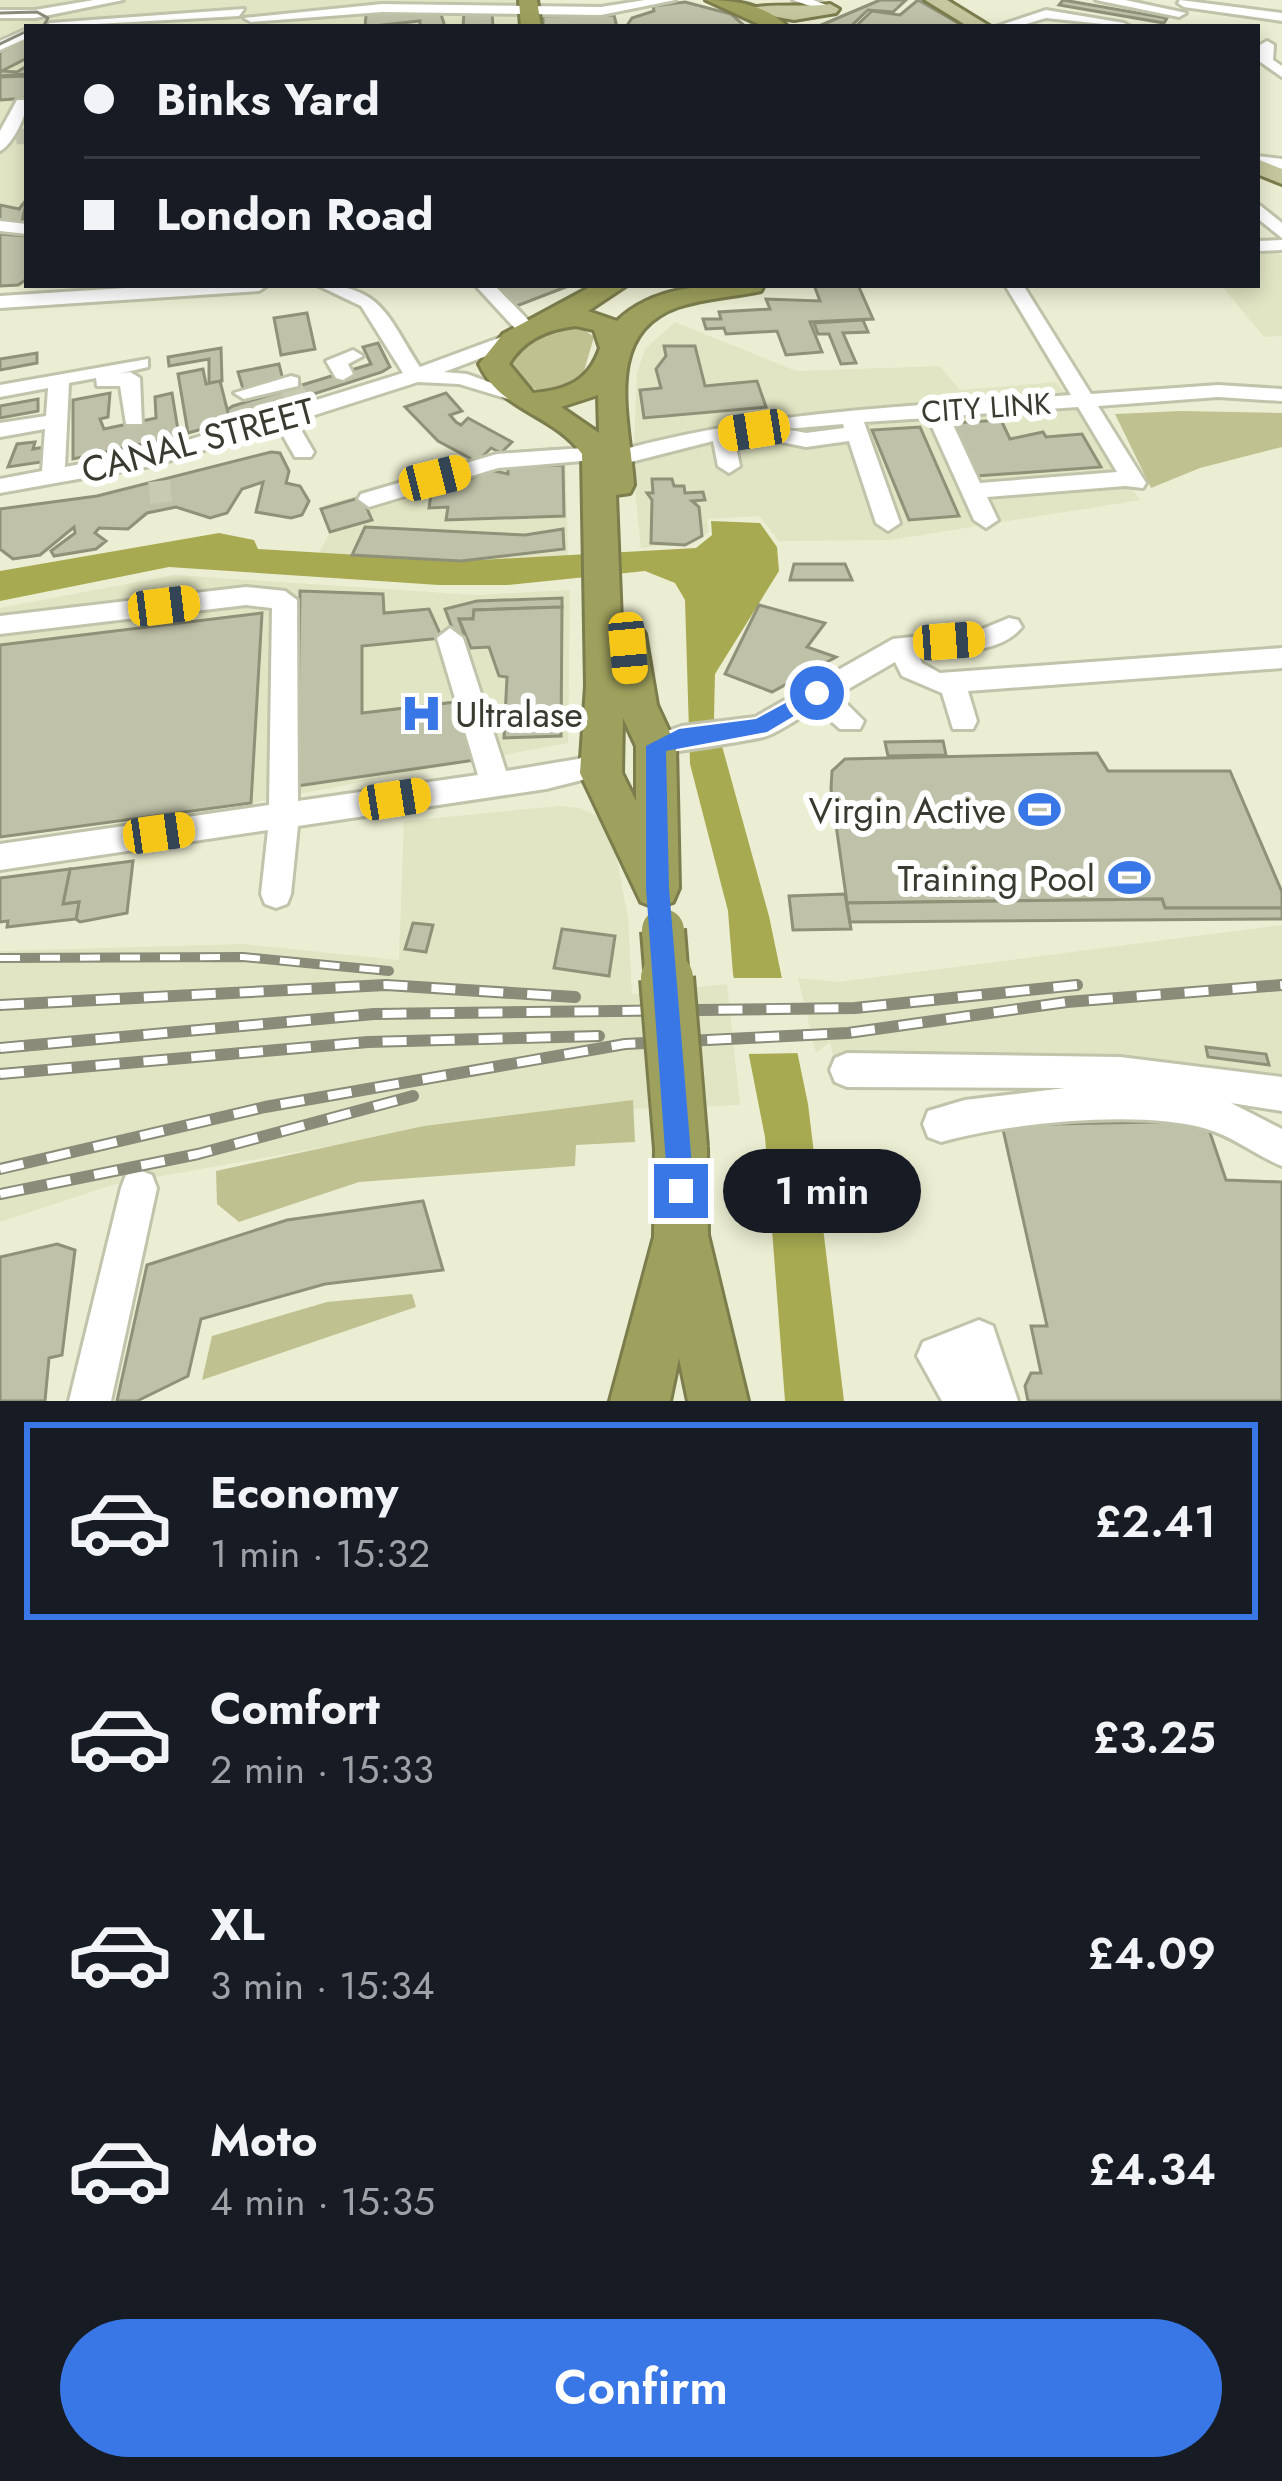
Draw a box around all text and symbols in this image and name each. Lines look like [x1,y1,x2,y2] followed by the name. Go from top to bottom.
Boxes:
[156,67,380,132] text: Binks Yard
[156,182,434,247] text: London Road
[920,382,1052,433] street label: CITY LINK
[76,384,321,496] street label: CANAL STREET
[716,407,792,453] car
[396,452,474,504] car
[126,584,202,628] car
[607,611,649,685] car
[912,621,986,661] car
[790,666,844,720] route start
[455,688,583,740] place label: Ultralase
[398,691,444,737] hospital icon: Ultralase
[357,776,433,822] car
[809,784,1006,836] place label: Virgin Active
[1017,787,1063,833] sports icon: Virgin Active
[121,810,197,856] car
[897,852,1095,904] place label: Training Pool
[1106,855,1152,901] sports icon: Training Pool
[723,1149,921,1233] callout: 1 min
[775,1162,869,1219] text: 1 min
[654,1164,708,1218] route end
[210,1460,398,1525] text: Economy
[66,1467,174,1575] icon: car
[1095,1489,1216,1554] text: £2.41
[210,1525,430,1582] text: 1 min · 15:32
[210,1676,380,1741] text: Comfort
[66,1683,174,1791] icon: car
[1092,1705,1216,1770] text: £3.25
[210,1741,434,1798] text: 2 min · 15:33
[210,1892,265,1957] text: XL
[66,1899,174,2007] icon: car
[1087,1921,1216,1986] text: £4.09
[210,1957,434,2014] text: 3 min · 15:34
[210,2108,318,2173] text: Moto
[66,2115,174,2223] icon: car
[1088,2137,1216,2202] text: £4.34
[210,2173,435,2230] text: 4 min · 15:35
[60,2319,1222,2457] button: Confirm

